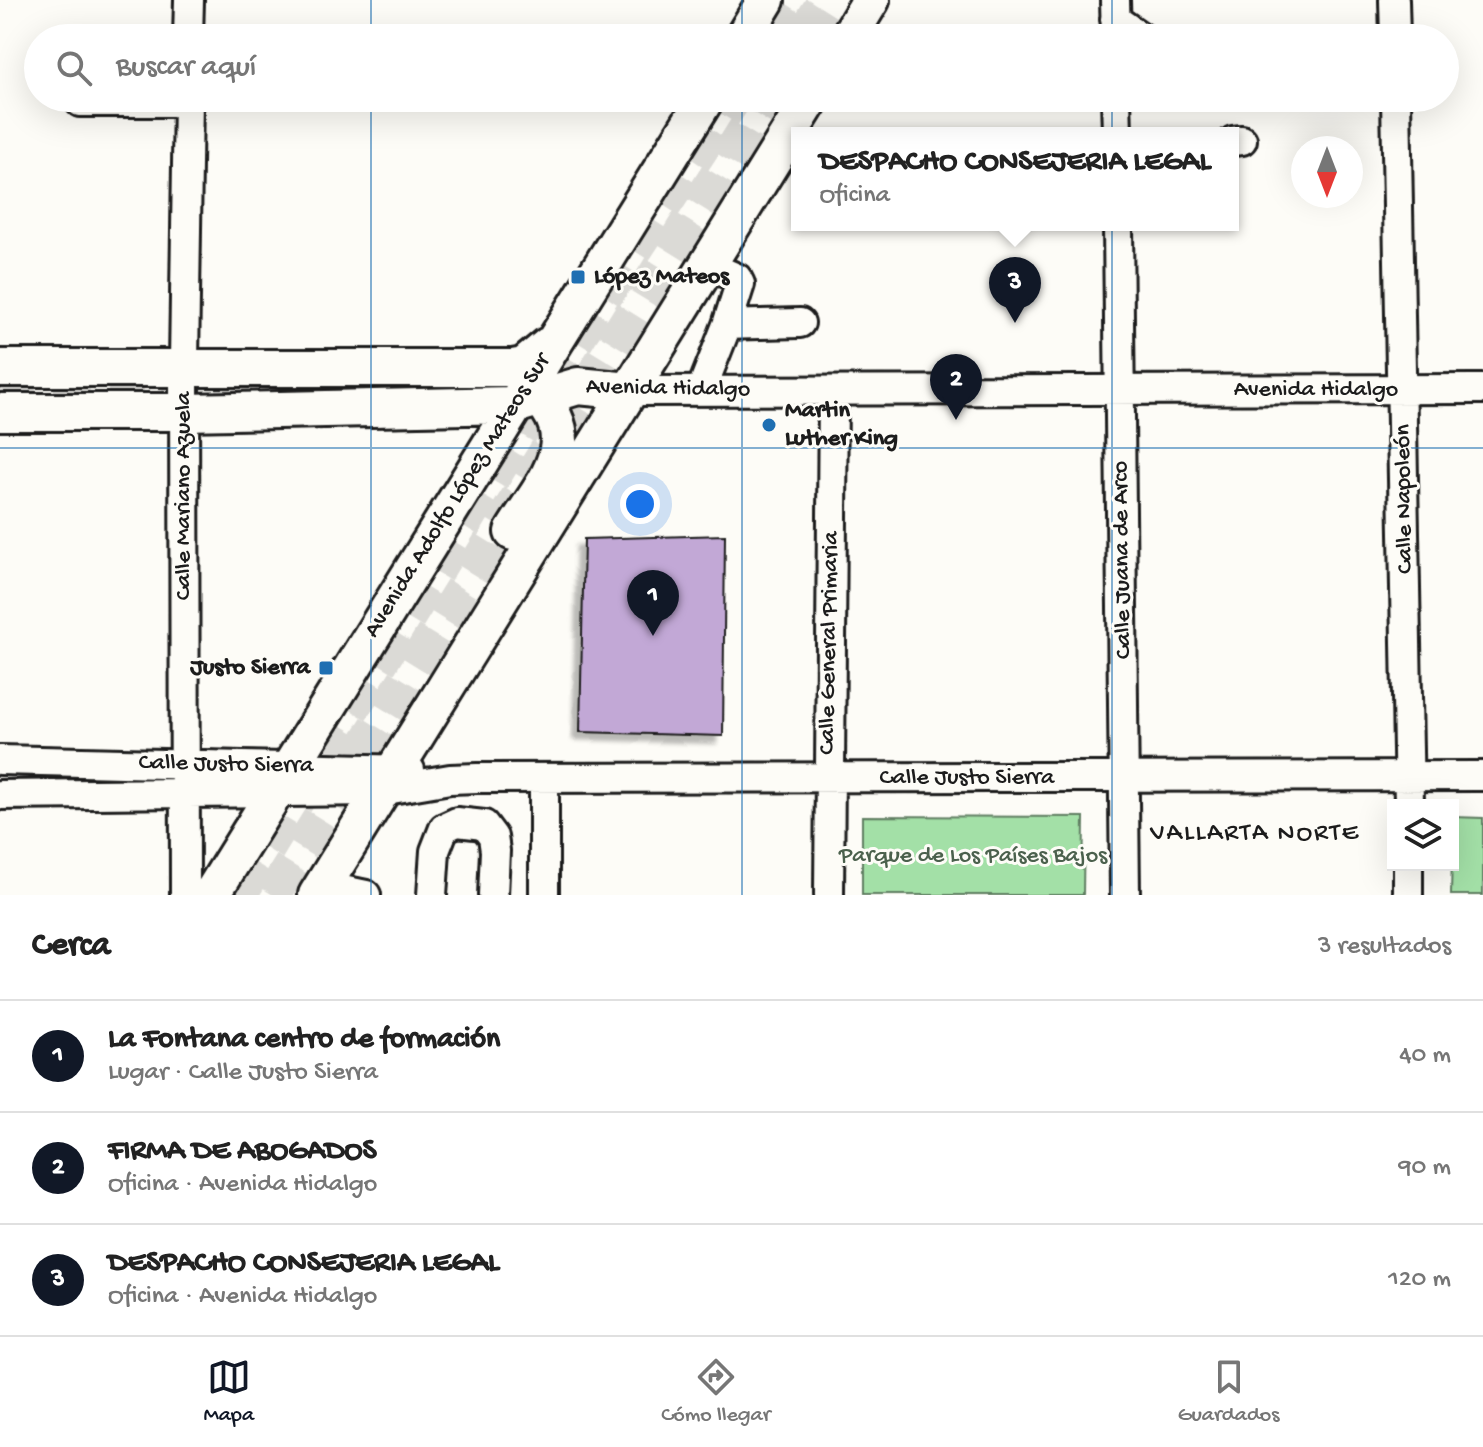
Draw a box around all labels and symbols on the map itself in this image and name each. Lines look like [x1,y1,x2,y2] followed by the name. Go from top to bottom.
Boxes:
[1291,136,1363,208] north arrow
[989,257,1041,323] pin: 3
[594,263,730,292] place label: López Mateos
[569,268,587,286] marker: López Mateos
[358,346,559,644] street label: Avenida Adolfo López Mateos Sur
[930,354,982,420] pin: 2
[586,373,750,405] street label: Avenida Hidalgo
[1234,376,1398,405] street label: Avenida Hidalgo
[170,391,199,600] street label: Calle Mariano Azuela
[785,397,898,454] place label: Martin Luther King
[760,416,778,434] marker: Martin Luther King
[1389,423,1421,574] street label: Calle Napoleón
[1107,461,1139,659] street label: Calle Juana de Arco
[620,484,660,524] your location
[814,530,846,755] street label: Calle General Primaria
[627,570,679,636] pin: 1
[189,654,312,683] place label: Justo Sierra
[317,659,335,677] marker: Justo Sierra
[138,749,314,781] street label: Calle Justo Sierra
[880,764,1055,793] street label: Calle Justo Sierra
[1149,819,1360,850] district label: VALLARTA NORTE
[838,842,1108,871] park label: Parque de Los Países Bajos

